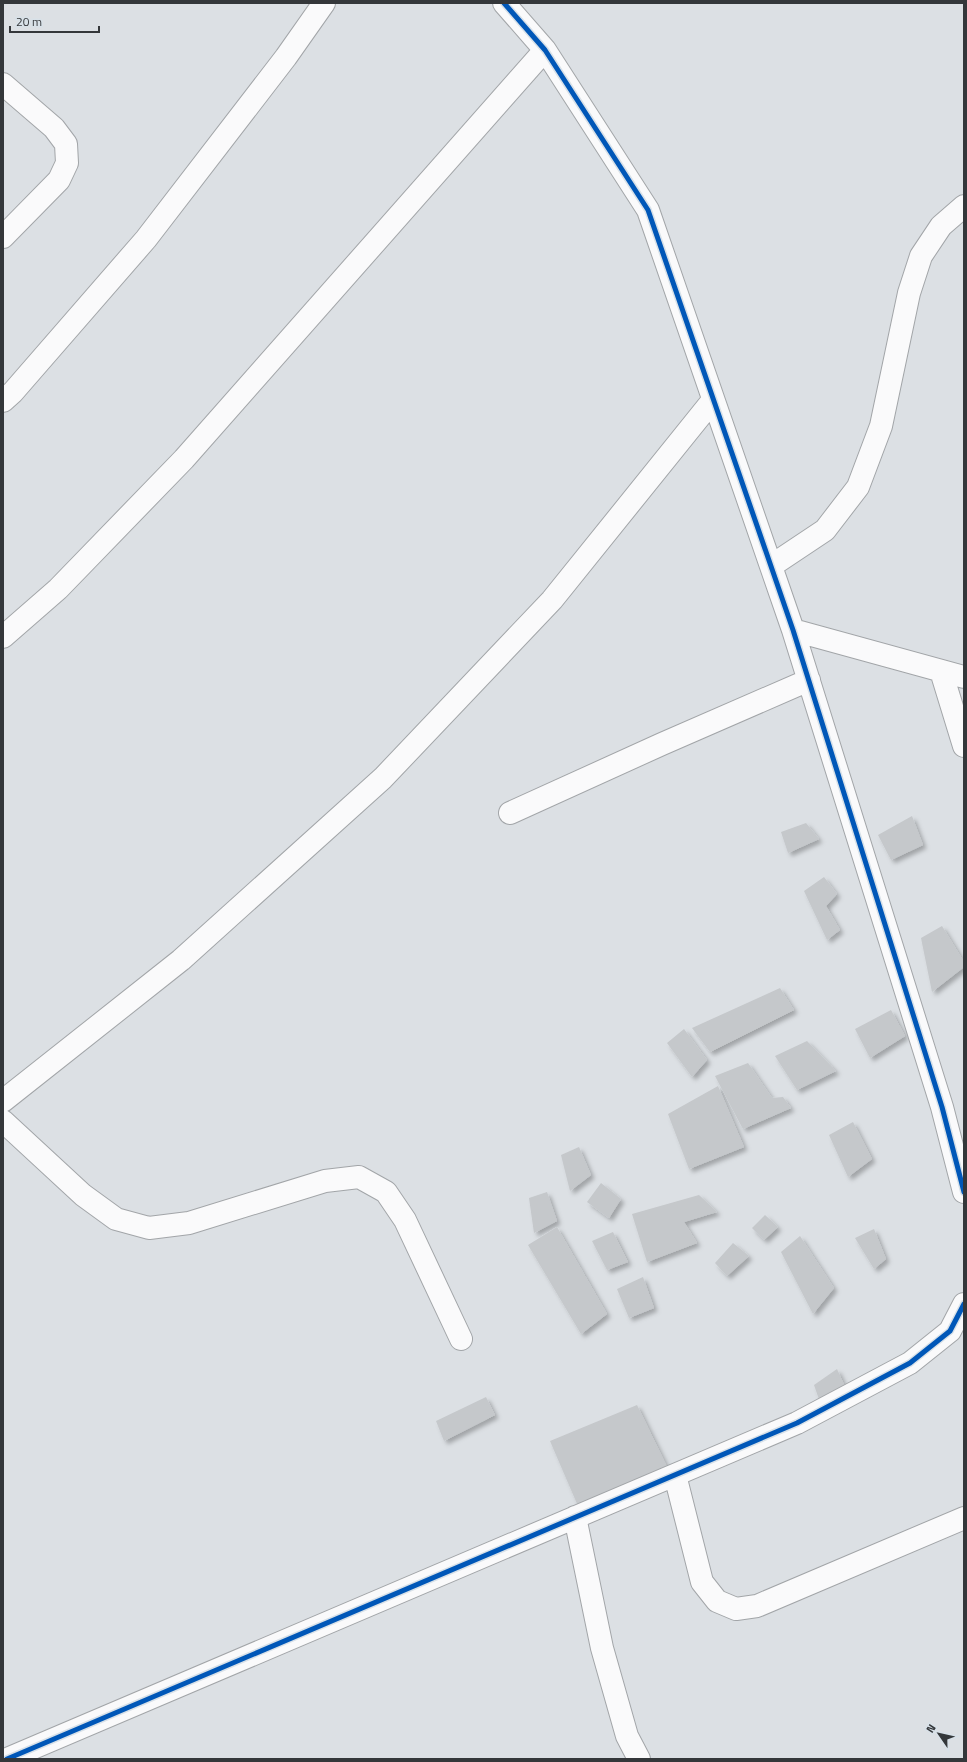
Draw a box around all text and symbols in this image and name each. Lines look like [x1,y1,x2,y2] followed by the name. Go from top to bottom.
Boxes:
[10,8,99,34] scale bar
[16,12,42,31] text: 20 m
[919,1714,959,1754] north arrow
[922,1721,939,1736] text: N

